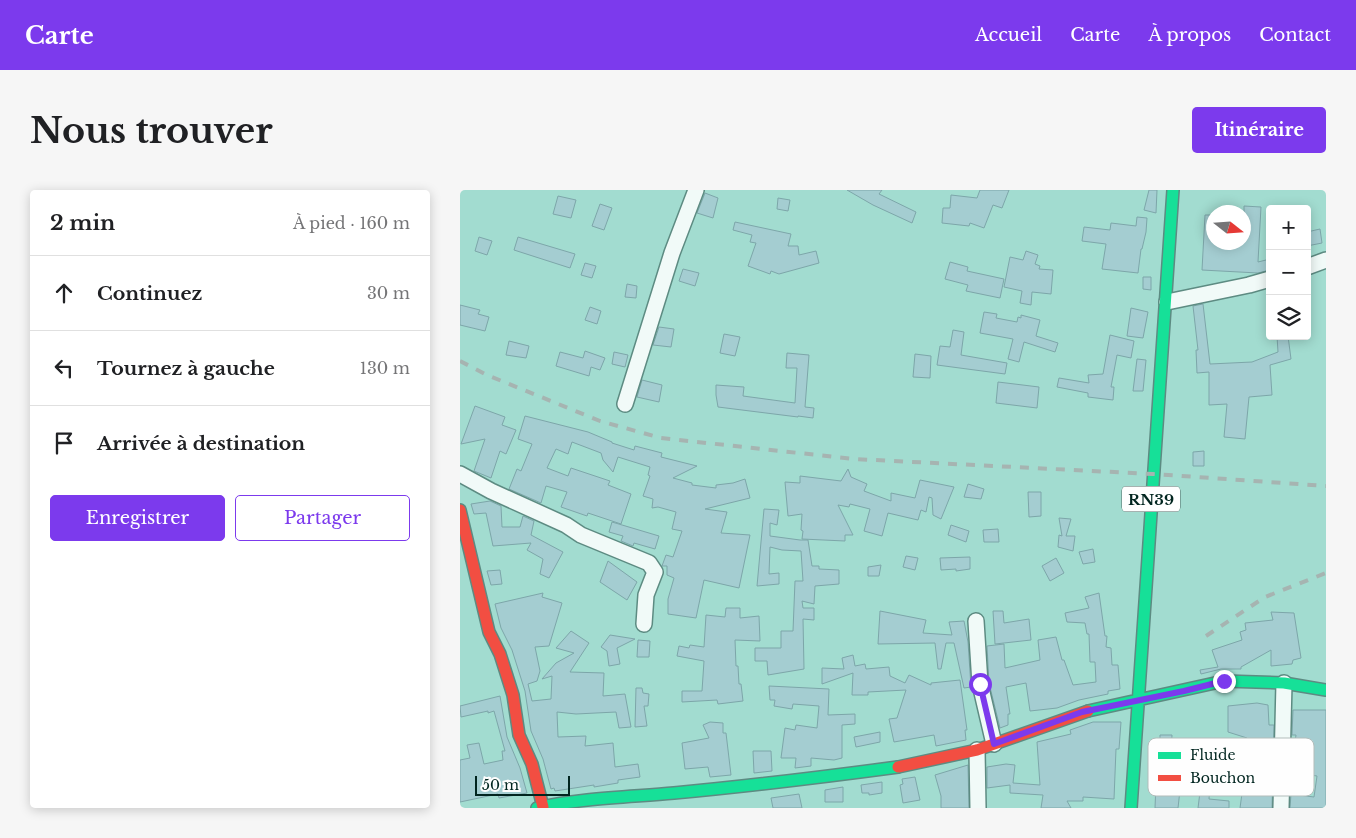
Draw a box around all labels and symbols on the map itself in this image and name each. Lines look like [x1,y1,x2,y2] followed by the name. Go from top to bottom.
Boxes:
[1206,205,1251,250] north arrow
[1122,486,1180,512] road number: RN39
[1213,670,1236,693] route end
[969,673,992,696] route start
[1148,738,1314,796] legend
[1190,746,1236,764] text: Fluide
[1190,769,1256,787] text: Bouchon
[475,773,570,796] scale bar

